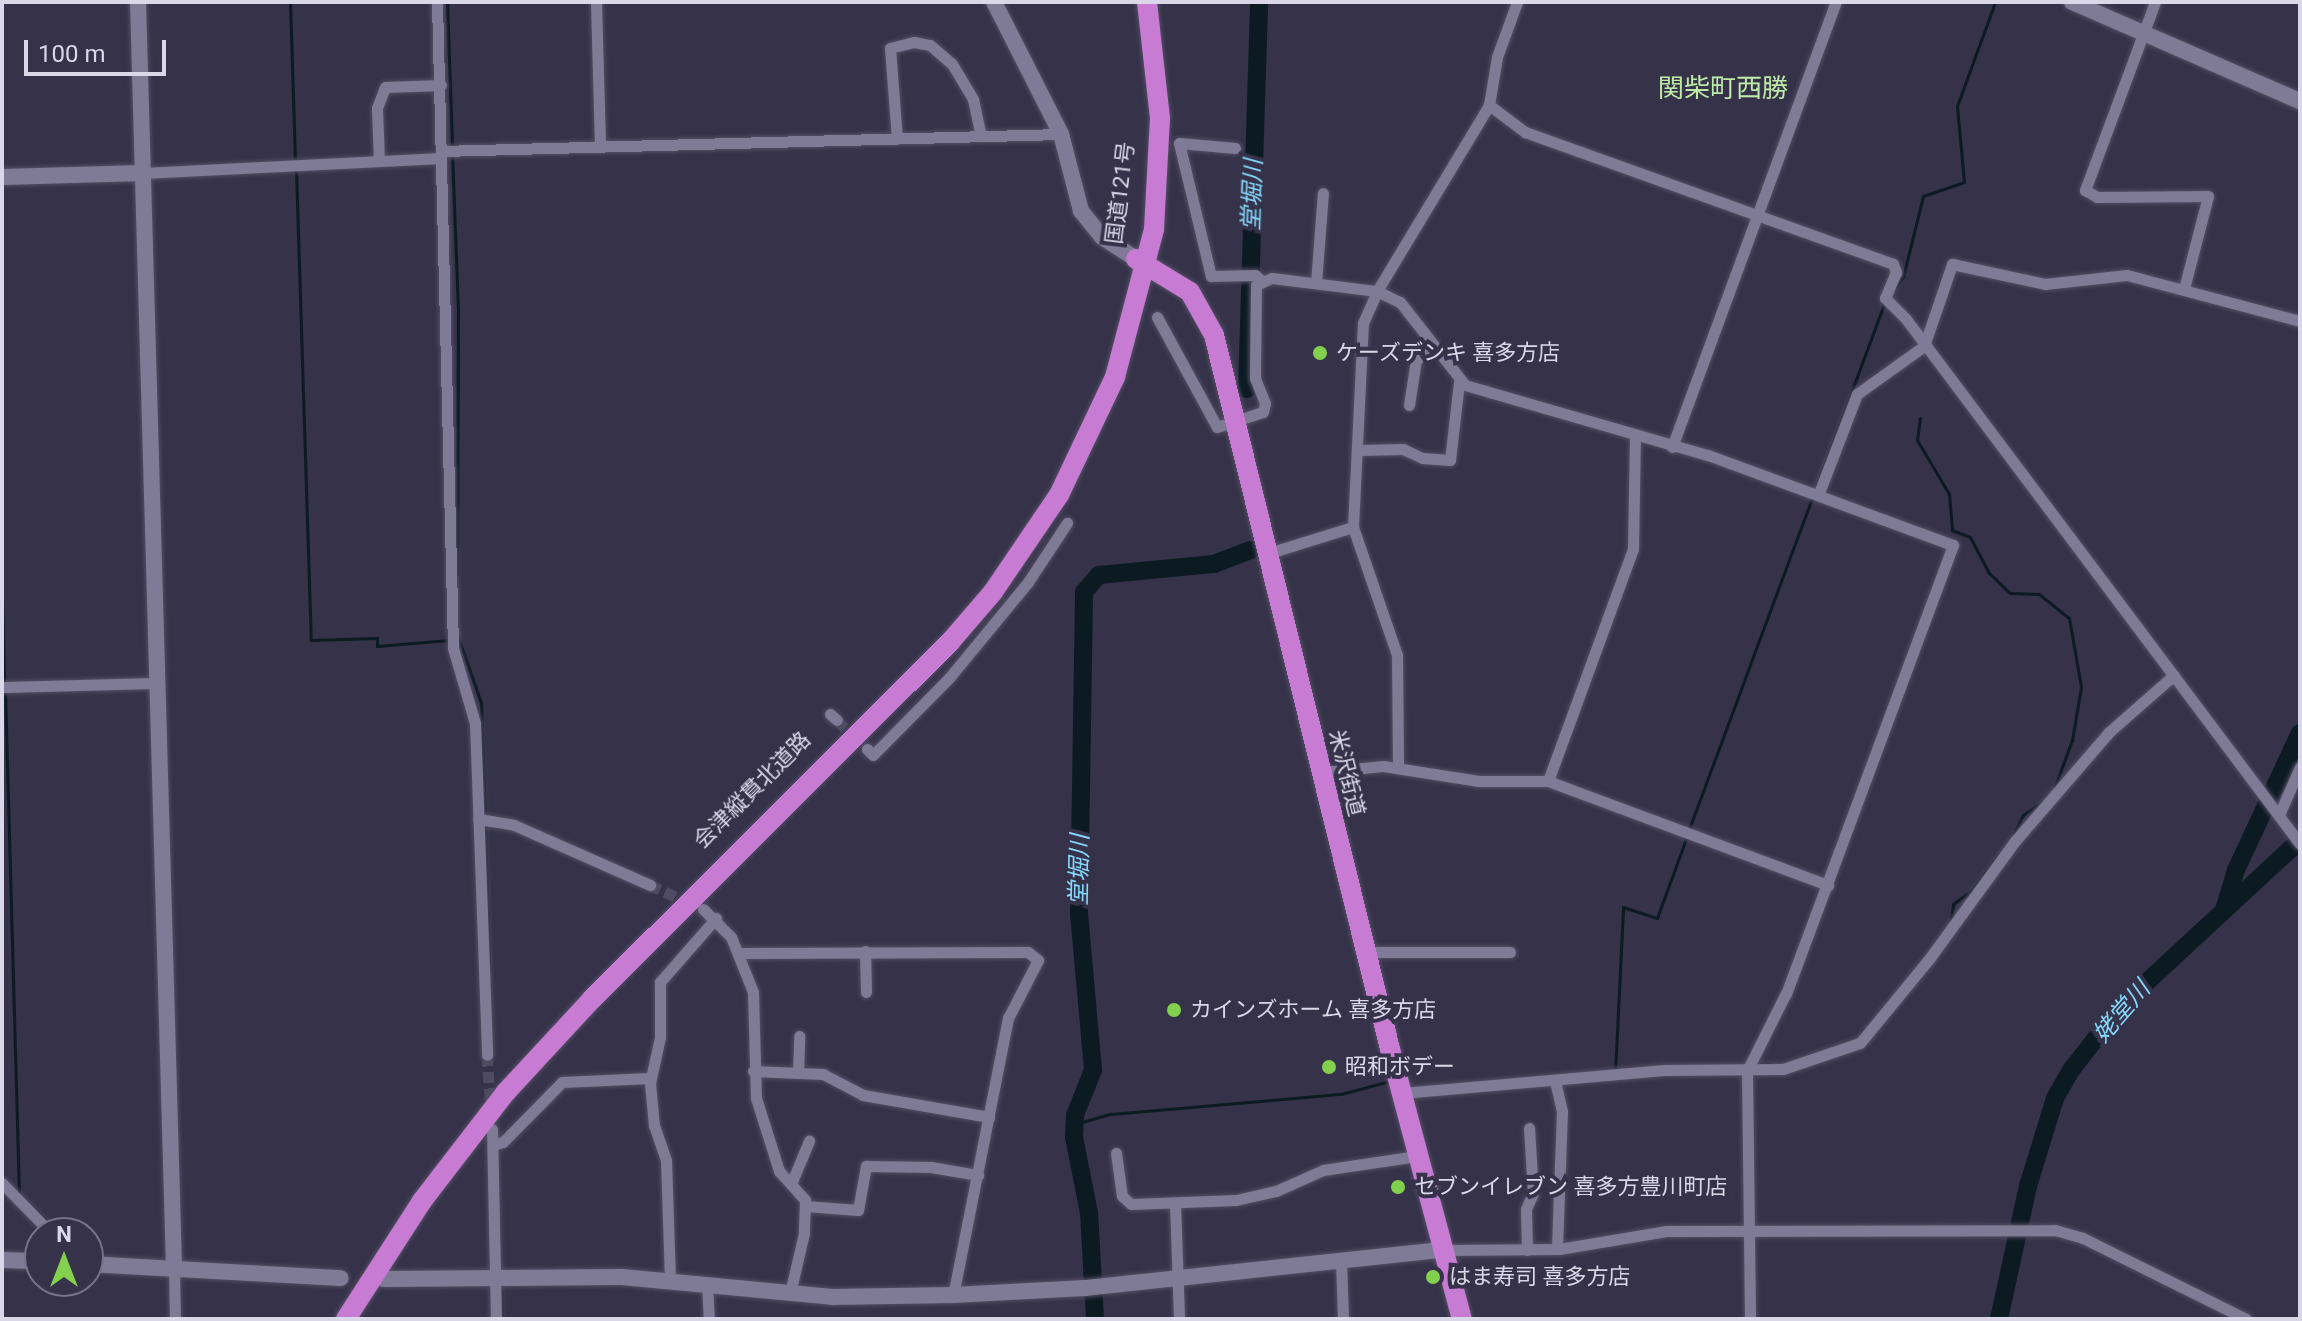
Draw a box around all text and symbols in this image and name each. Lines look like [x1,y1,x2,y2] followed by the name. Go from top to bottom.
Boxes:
[28,24,170,74] scale bar
[38,40,105,68] text: 100 m
[1658,73,1788,105] district label: 関柴町西勝
[1101,140,1139,246] street label: 国道121号
[1237,159,1269,231] water label: 堂堀川
[1336,340,1561,366] place label: ケーズデンキ 喜多方店
[1311,344,1329,362] marker: ケーズデンキ 喜多方店
[688,726,816,854] street label: 会津縦貫北道路
[1324,727,1370,819] street label: 米沢街道
[1065,834,1095,906] water label: 堂堀川
[2088,975,2156,1049] water label: 姥堂川
[1190,997,1437,1023] place label: カインズホーム 喜多方店
[1165,1001,1183,1019] marker: カインズホーム 喜多方店
[1345,1054,1455,1080] place label: 昭和ボデー
[1320,1058,1338,1076] marker: 昭和ボデー
[1414,1174,1727,1200] place label: セブンイレブン 喜多方豊川町店
[1389,1178,1407,1196] marker: セブンイレブン 喜多方豊川町店
[24,1217,104,1297] north arrow
[56,1222,72,1247] text: N
[1449,1264,1630,1290] place label: はま寿司 喜多方店
[1424,1268,1442,1286] marker: はま寿司 喜多方店

